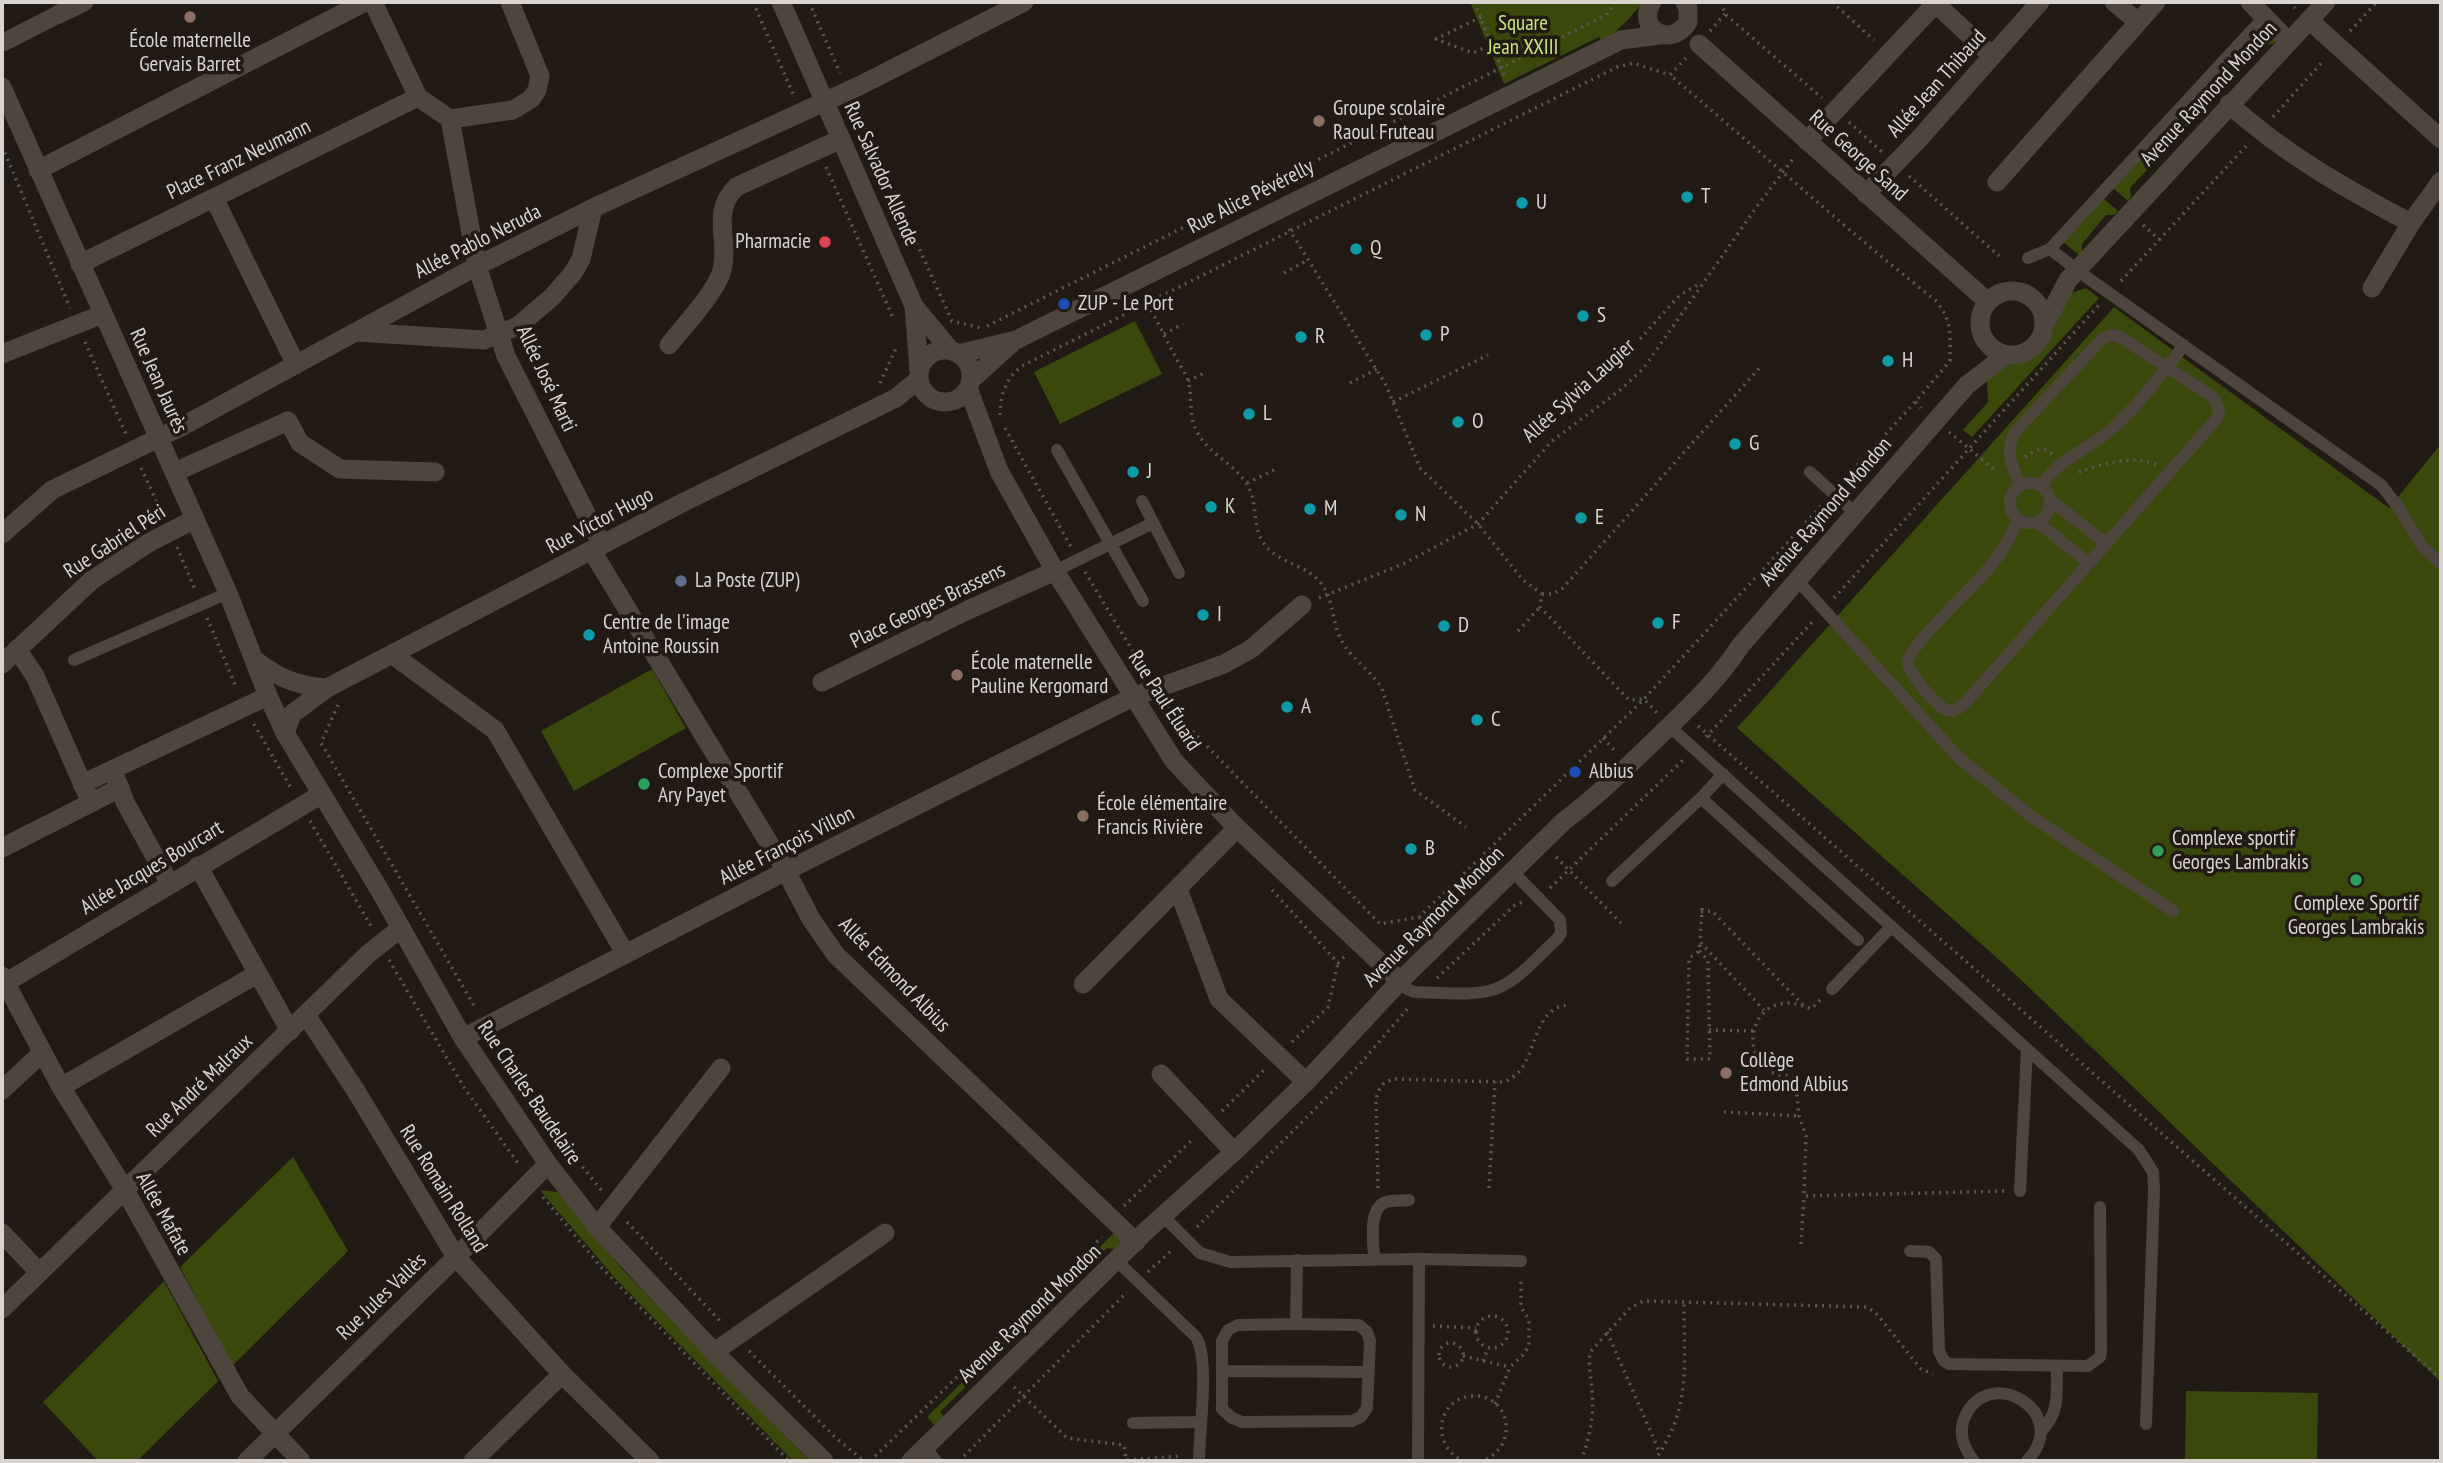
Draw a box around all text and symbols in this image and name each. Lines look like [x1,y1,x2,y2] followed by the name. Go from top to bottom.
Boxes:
[182,9,198,25] marker: École maternelle Gervais Barret
[1488,11,1558,61] park label: Square Jean XXIII
[2136,16,2282,172] street label: Avenue Raymond Mondon
[1882,25,1992,143] street label: Allée Jean Thibaud
[129,28,251,78] place label: École maternelle Gervais Barret
[1333,96,1445,146] place label: Groupe scolaire Raoul Fruteau
[838,98,924,250] street label: Rue Salvador Allende
[1804,105,1912,207] street label: Rue George Sand
[1311,113,1327,129] marker: Groupe scolaire Raoul Fruteau
[163,114,315,206] street label: Place Franz Neumann
[1184,154,1318,240] street label: Rue Alice Pévérelly
[1701,184,1710,210] place label: T
[1679,189,1695,205] marker: T
[1536,190,1547,216] place label: U
[1514,195,1530,211] marker: U
[411,199,545,285] street label: Allée Pablo Neruda
[735,229,811,255] place label: Pharmacie
[817,234,833,250] marker: Pharmacie
[1370,236,1382,262] place label: Q
[1348,241,1364,257] marker: Q
[1078,291,1174,317] place label: ZUP - Le Port
[1056,296,1072,312] marker: ZUP - Le Port
[1597,303,1606,329] place label: S
[1575,308,1591,324] marker: S
[510,322,582,436] street label: Allée José Marti
[1440,322,1449,348] place label: P
[1315,324,1325,350] place label: R
[124,325,192,437] street label: Rue Jean Jaurès
[1418,327,1434,343] marker: P
[1293,329,1309,345] marker: R
[1518,334,1640,448] street label: Allée Sylvia Laugier
[1902,348,1913,374] place label: H
[1880,353,1896,369] marker: H
[1263,401,1272,427] place label: L
[1241,406,1257,422] marker: L
[1472,409,1484,435] place label: O
[1450,414,1466,430] marker: O
[1749,431,1759,457] place label: G
[1755,433,1897,591] street label: Avenue Raymond Mondon
[1727,436,1743,452] marker: G
[1147,459,1152,485] place label: J
[1125,464,1141,480] marker: J
[542,482,658,560] street label: Rue Victor Hugo
[1225,494,1235,520] place label: K
[1324,496,1337,522] place label: M
[1203,499,1219,515] marker: K
[59,500,171,584] street label: Rue Gabriel Péri
[1302,501,1318,517] marker: M
[1415,502,1426,528] place label: N
[1595,505,1604,531] place label: E
[1393,507,1409,523] marker: N
[1573,510,1589,526] marker: E
[846,558,1010,654] street label: Place Georges Brassens
[695,568,799,594] place label: La Poste (ZUP)
[673,573,689,589] marker: La Poste (ZUP)
[1217,602,1222,628] place label: I
[1195,607,1211,623] marker: I
[603,610,730,660] place label: Centre de l'image Antoine Roussin
[1672,610,1681,636] place label: F
[1458,613,1469,639] place label: D
[1650,615,1666,631] marker: F
[1436,618,1452,634] marker: D
[581,627,597,643] marker: Centre de l'image Antoine Roussin
[1122,646,1206,756] street label: Rue Paul Éluard
[971,650,1108,700] place label: École maternelle Pauline Kergomard
[949,667,965,683] marker: École maternelle Pauline Kergomard
[1301,694,1311,720] place label: A
[1279,699,1295,715] marker: A
[1491,707,1501,733] place label: C
[1469,712,1485,728] marker: C
[658,759,783,809] place label: Complexe Sportif Ary Payet
[1589,759,1634,785] place label: Albius
[1567,764,1583,780] marker: Albius
[636,776,652,792] marker: Complexe Sportif Ary Payet
[1097,791,1227,841] place label: École élémentaire Francis Rivière
[715,801,859,891] street label: Allée François Villon
[1075,808,1091,824] marker: École élémentaire Francis Rivière
[76,815,228,921] street label: Allée Jacques Bourcart
[2172,826,2309,876] place label: Complexe sportif Georges Lambrakis
[1425,836,1435,862] place label: B
[1358,841,1510,993] street label: Avenue Raymond Mondon
[1403,841,1419,857] marker: B
[2150,843,2166,859] marker: Complexe sportif Georges Lambrakis
[2348,872,2364,888] marker: Complexe Sportif Georges Lambrakis
[2288,891,2424,941] place label: Complexe Sportif Georges Lambrakis
[833,912,955,1038] street label: Allée Edmond Albius
[472,1016,586,1170] street label: Rue Charles Baudelaire
[142,1029,258,1143] street label: Rue André Malraux
[1740,1048,1848,1098] place label: Collège Edmond Albius
[1718,1065,1734,1081] marker: Collège Edmond Albius
[394,1121,492,1257] street label: Rue Romain Rolland
[130,1168,196,1260] street label: Allée Mafate
[953,1239,1107,1389] street label: Avenue Raymond Mondon
[332,1248,432,1346] street label: Rue Jules Vallès

